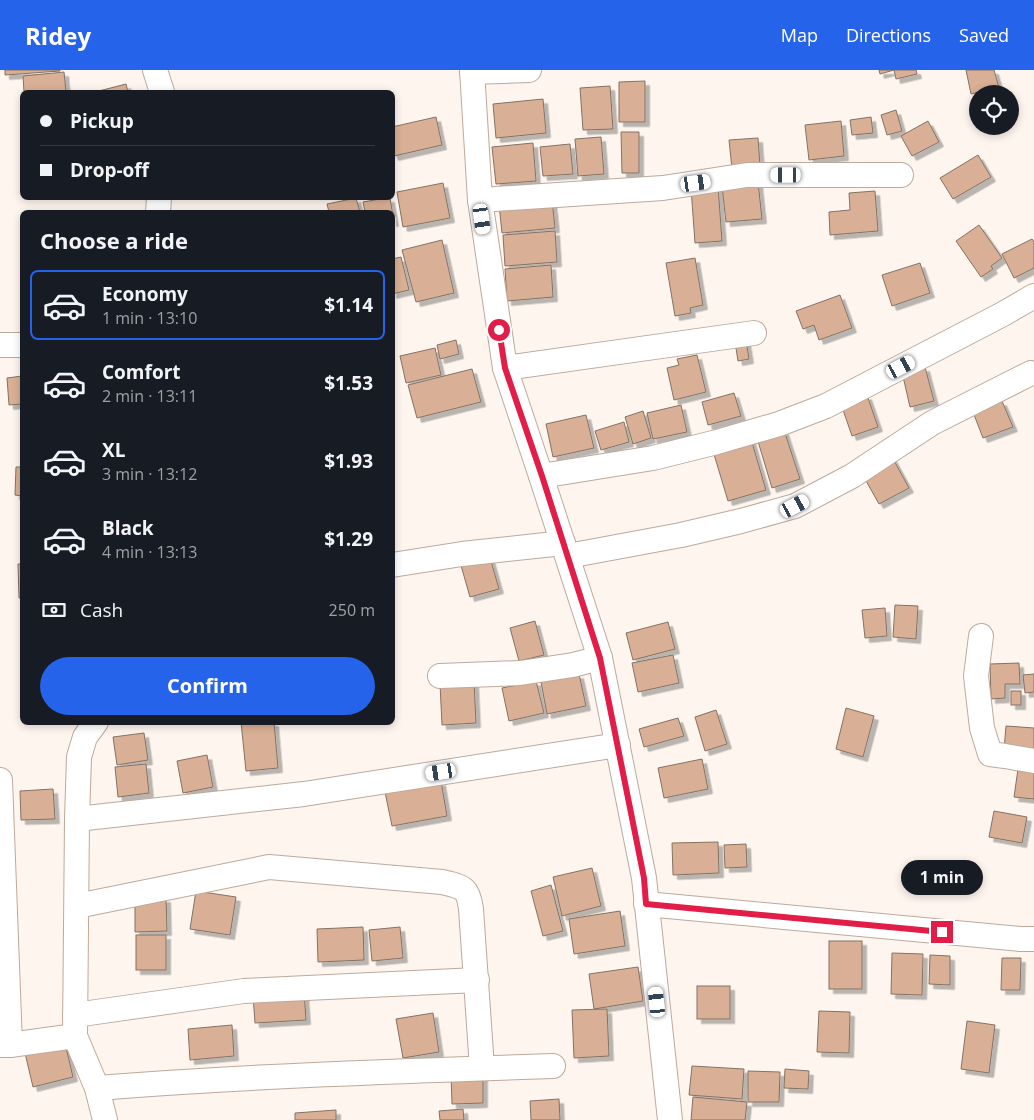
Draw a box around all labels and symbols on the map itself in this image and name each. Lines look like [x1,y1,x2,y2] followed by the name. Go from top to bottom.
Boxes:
[771,168,801,183] car
[680,173,711,193] car
[472,203,491,235] car
[488,319,510,341] route start
[884,353,917,381] car
[778,492,811,520] car
[425,762,456,782] car
[901,860,983,894] callout: 1 min
[931,921,953,943] route end
[647,986,666,1018] car

